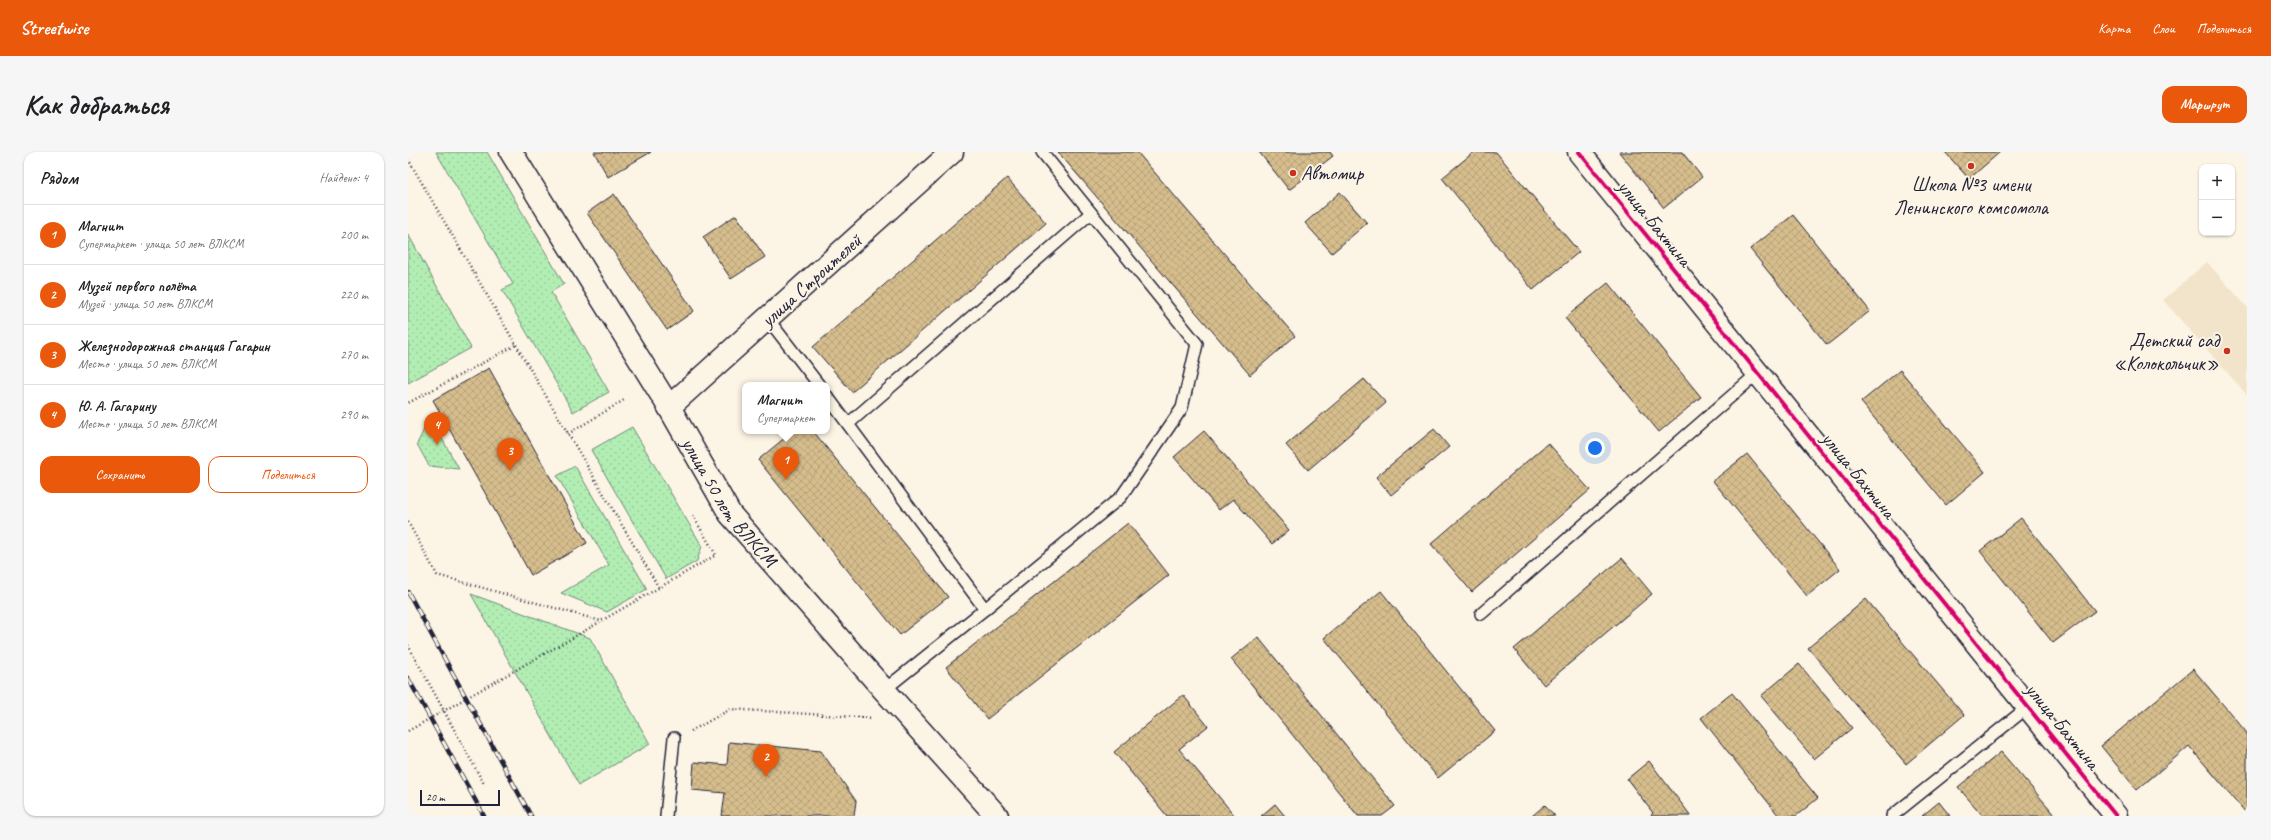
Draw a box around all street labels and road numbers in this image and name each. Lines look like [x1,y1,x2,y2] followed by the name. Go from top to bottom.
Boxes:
[1611,174,1698,273] street label: улица Бахтина
[755,227,868,333] street label: улица Строителей
[1815,426,1902,525] street label: улица Бахтина
[676,432,783,573] street label: улица 50 лет ВЛКСМ
[2019,677,2106,776] street label: улица Бахтина

